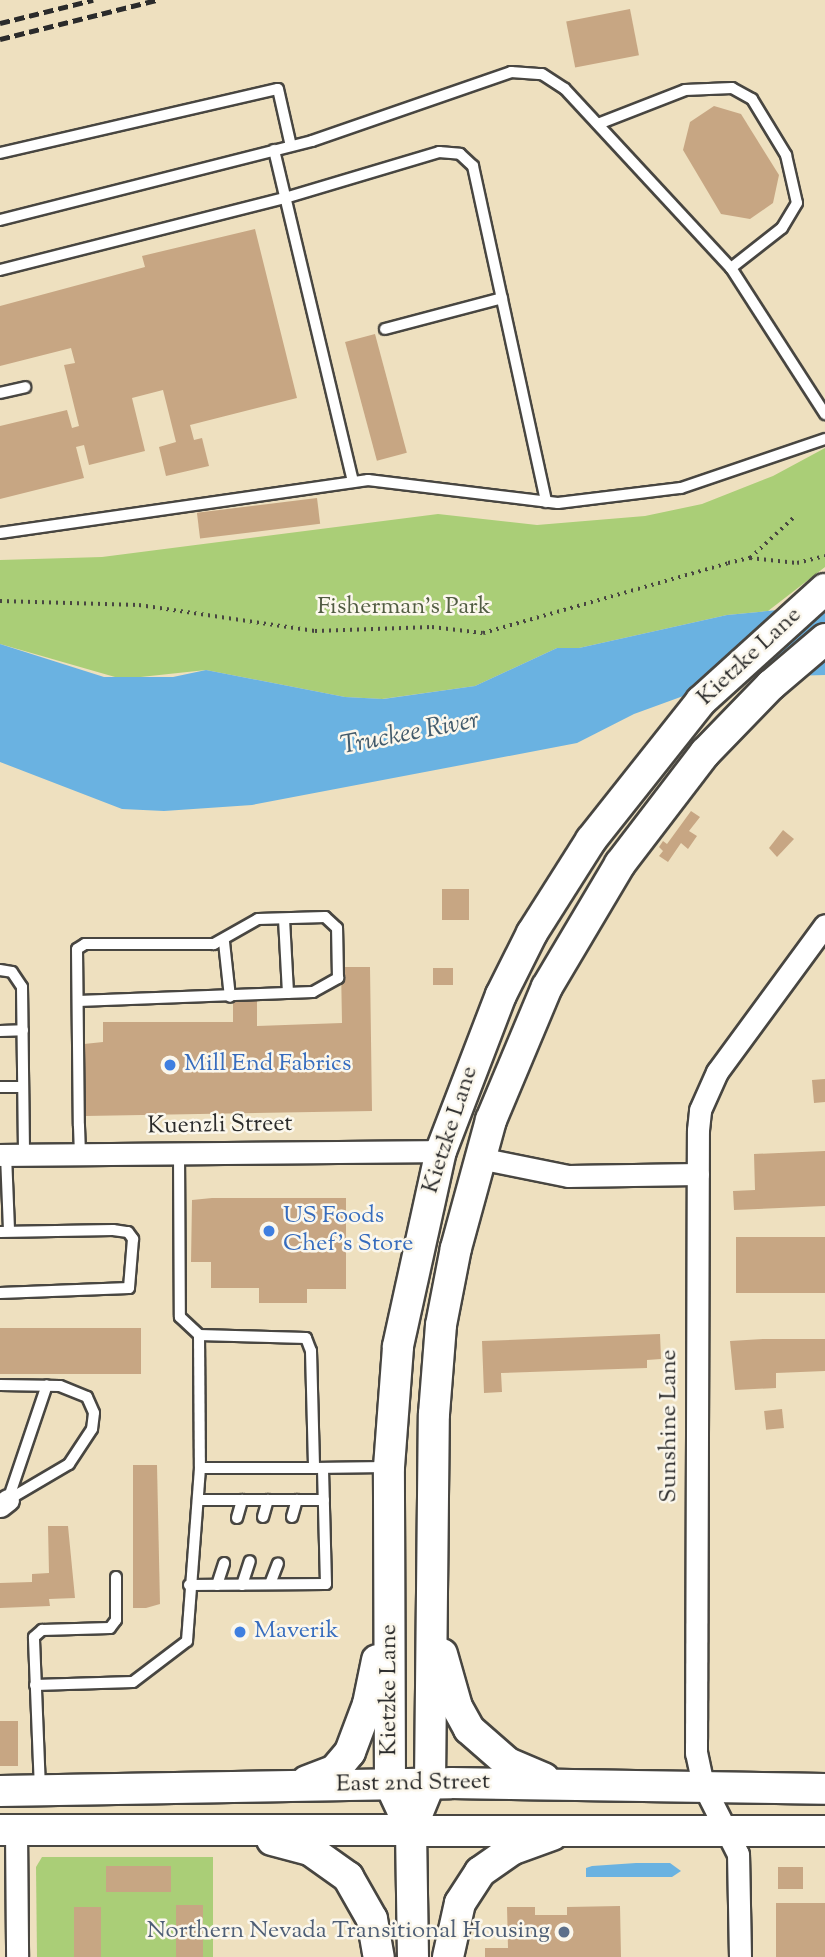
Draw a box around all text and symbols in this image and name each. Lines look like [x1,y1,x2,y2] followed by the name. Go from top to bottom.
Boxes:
[317,594,491,622] park label: Fisherman's Park
[692,601,808,713] street label: Kietzke Lane
[338,705,482,763] water label: Truckee River
[184,1051,351,1079] place label: Mill End Fabrics
[162,1057,178,1073] marker: Mill End Fabrics
[417,1063,485,1197] street label: Kietzke Lane
[147,1110,293,1142] street label: Kuenzli Street
[283,1203,413,1259] place label: US Foods Chef's Store
[261,1223,277,1239] marker: US Foods Chef's Store
[656,1349,684,1503] street label: Sunshine Lane
[254,1618,339,1646] place label: Maverik
[232,1624,248,1640] marker: Maverik
[376,1624,404,1756] street label: Kietzke Lane
[336,1768,490,1800] street label: East 2nd Street
[147,1918,550,1946] place label: Northern Nevada Transitional Housing
[556,1924,572,1940] marker: Northern Nevada Transitional Housing

